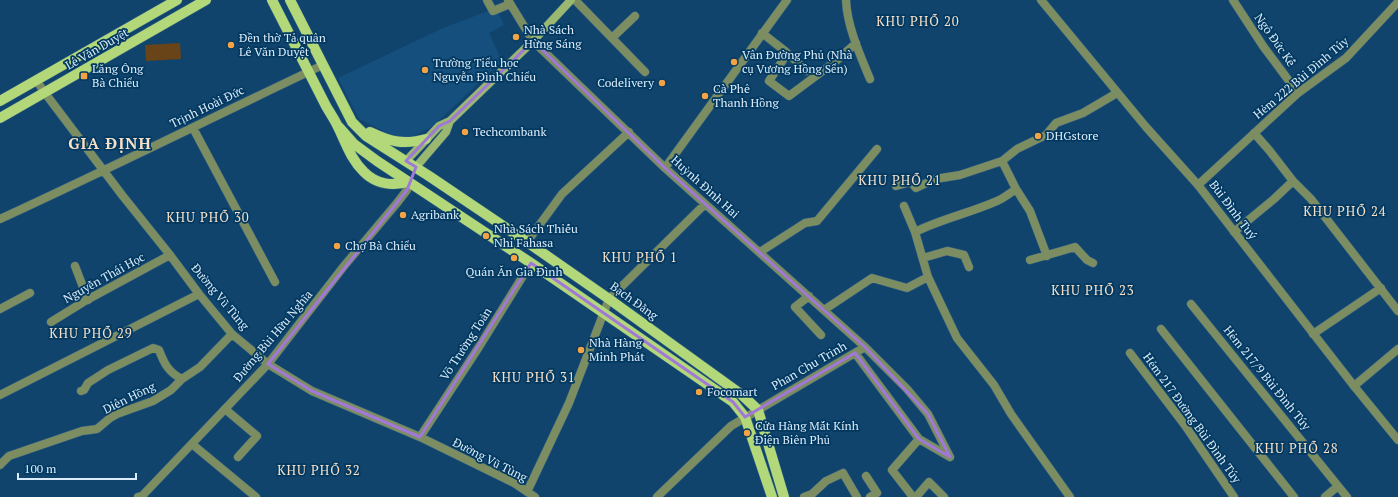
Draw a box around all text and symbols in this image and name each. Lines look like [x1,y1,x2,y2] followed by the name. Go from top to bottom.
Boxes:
[1252,10,1299,69] street label: Ngô Đức Kế
[876,12,960,30] district label: KHU PHỐ 20
[524,22,582,51] place label: Nhà Sách Hừng Sáng
[63,24,131,73] street label: Lê Văn Duyệt
[239,30,326,59] place label: Đền thờ Tả quân Lê Văn Duyệt
[511,32,521,42] marker: Nhà Sách Hừng Sáng
[1250,33,1352,122] street label: Hẻm 222 Bùi Đình Túy
[226,40,236,50] marker: Đền thờ Tả quân Lê Văn Duyệt
[742,47,853,76] place label: Vân Đường Phủ (Nhà cụ Vương Hồng Sển)
[433,55,536,84] place label: Trường Tiểu học Nguyễn Đình Chiểu
[729,57,739,67] marker: Vân Đường Phủ (Nhà cụ Vương Hồng Sển)
[92,61,144,90] place label: Lăng Ông Bà Chiểu
[420,65,430,75] marker: Trường Tiểu học Nguyễn Đình Chiểu
[79,71,89,81] marker: Lăng Ông Bà Chiểu
[597,75,655,90] place label: Codelivery
[657,78,667,88] marker: Codelivery
[713,81,779,110] place label: Cà Phê Thanh Hồng
[167,82,247,131] street label: Trịnh Hoài Đức
[700,91,710,101] marker: Cà Phê Thanh Hồng
[473,124,547,139] place label: Techcombank
[460,127,470,137] marker: Techcombank
[1046,128,1098,143] place label: DHGstore
[1033,131,1043,141] marker: DHGstore
[68,132,152,154] district label: GIA ĐỊNH
[668,152,743,221] street label: Huỳnh Đình Hai
[858,171,942,189] district label: KHU PHỐ 21
[1206,177,1261,243] street label: Bùi Đình Tuý
[1303,202,1387,220] district label: KHU PHỐ 24
[411,207,460,222] place label: Agribank
[166,208,250,226] district label: KHU PHỐ 30
[398,210,408,220] marker: Agribank
[494,221,578,250] place label: Nhà Sách Thiếu Nhi Fahasa
[481,231,491,241] marker: Nhà Sách Thiếu Nhi Fahasa
[345,238,416,253] place label: Chợ Bà Chiểu
[332,241,342,251] marker: Chợ Bà Chiểu
[602,248,678,266] district label: KHU PHỐ 1
[60,249,147,306] street label: Nguyễn Thái Học
[509,253,519,263] marker: Quán Ăn Gia Đình
[188,261,253,333] street label: Đường Vũ Tùng
[465,264,563,279] place label: Quán Ăn Gia Đình
[607,278,662,323] street label: Bạch Đằng
[1051,281,1135,299] district label: KHU PHỐ 23
[230,287,315,385] street label: Đường Bùi Hữu Nghĩa
[437,305,495,383] street label: Võ Trường Toản
[1221,322,1315,434] street label: Hẻm 217/9 Bùi Đình Túy
[49,324,133,342] district label: KHU PHỐ 29
[589,335,645,364] place label: Nhà Hàng Minh Phát
[768,338,849,393] street label: Phan Chu Trinh
[576,345,586,355] marker: Nhà Hàng Minh Phát
[1140,350,1245,486] street label: Hẻm 217 Đường Bùi Đình Túy
[492,368,576,386] district label: KHU PHỐ 31
[100,378,158,417] street label: Diên Hồng
[707,384,758,399] place label: Focomart
[694,387,704,397] marker: Focomart
[755,418,859,447] place label: Cửa Hàng Mắt Kính Điện Biên Phủ
[742,428,752,438] marker: Cửa Hàng Mắt Kính Điện Biên Phủ
[450,434,531,485] street label: Đường Vũ Tùng
[1255,439,1339,457] district label: KHU PHỐ 28
[18,455,136,481] scale bar
[24,461,57,476] text: 100 m
[277,461,361,479] district label: KHU PHỐ 32

